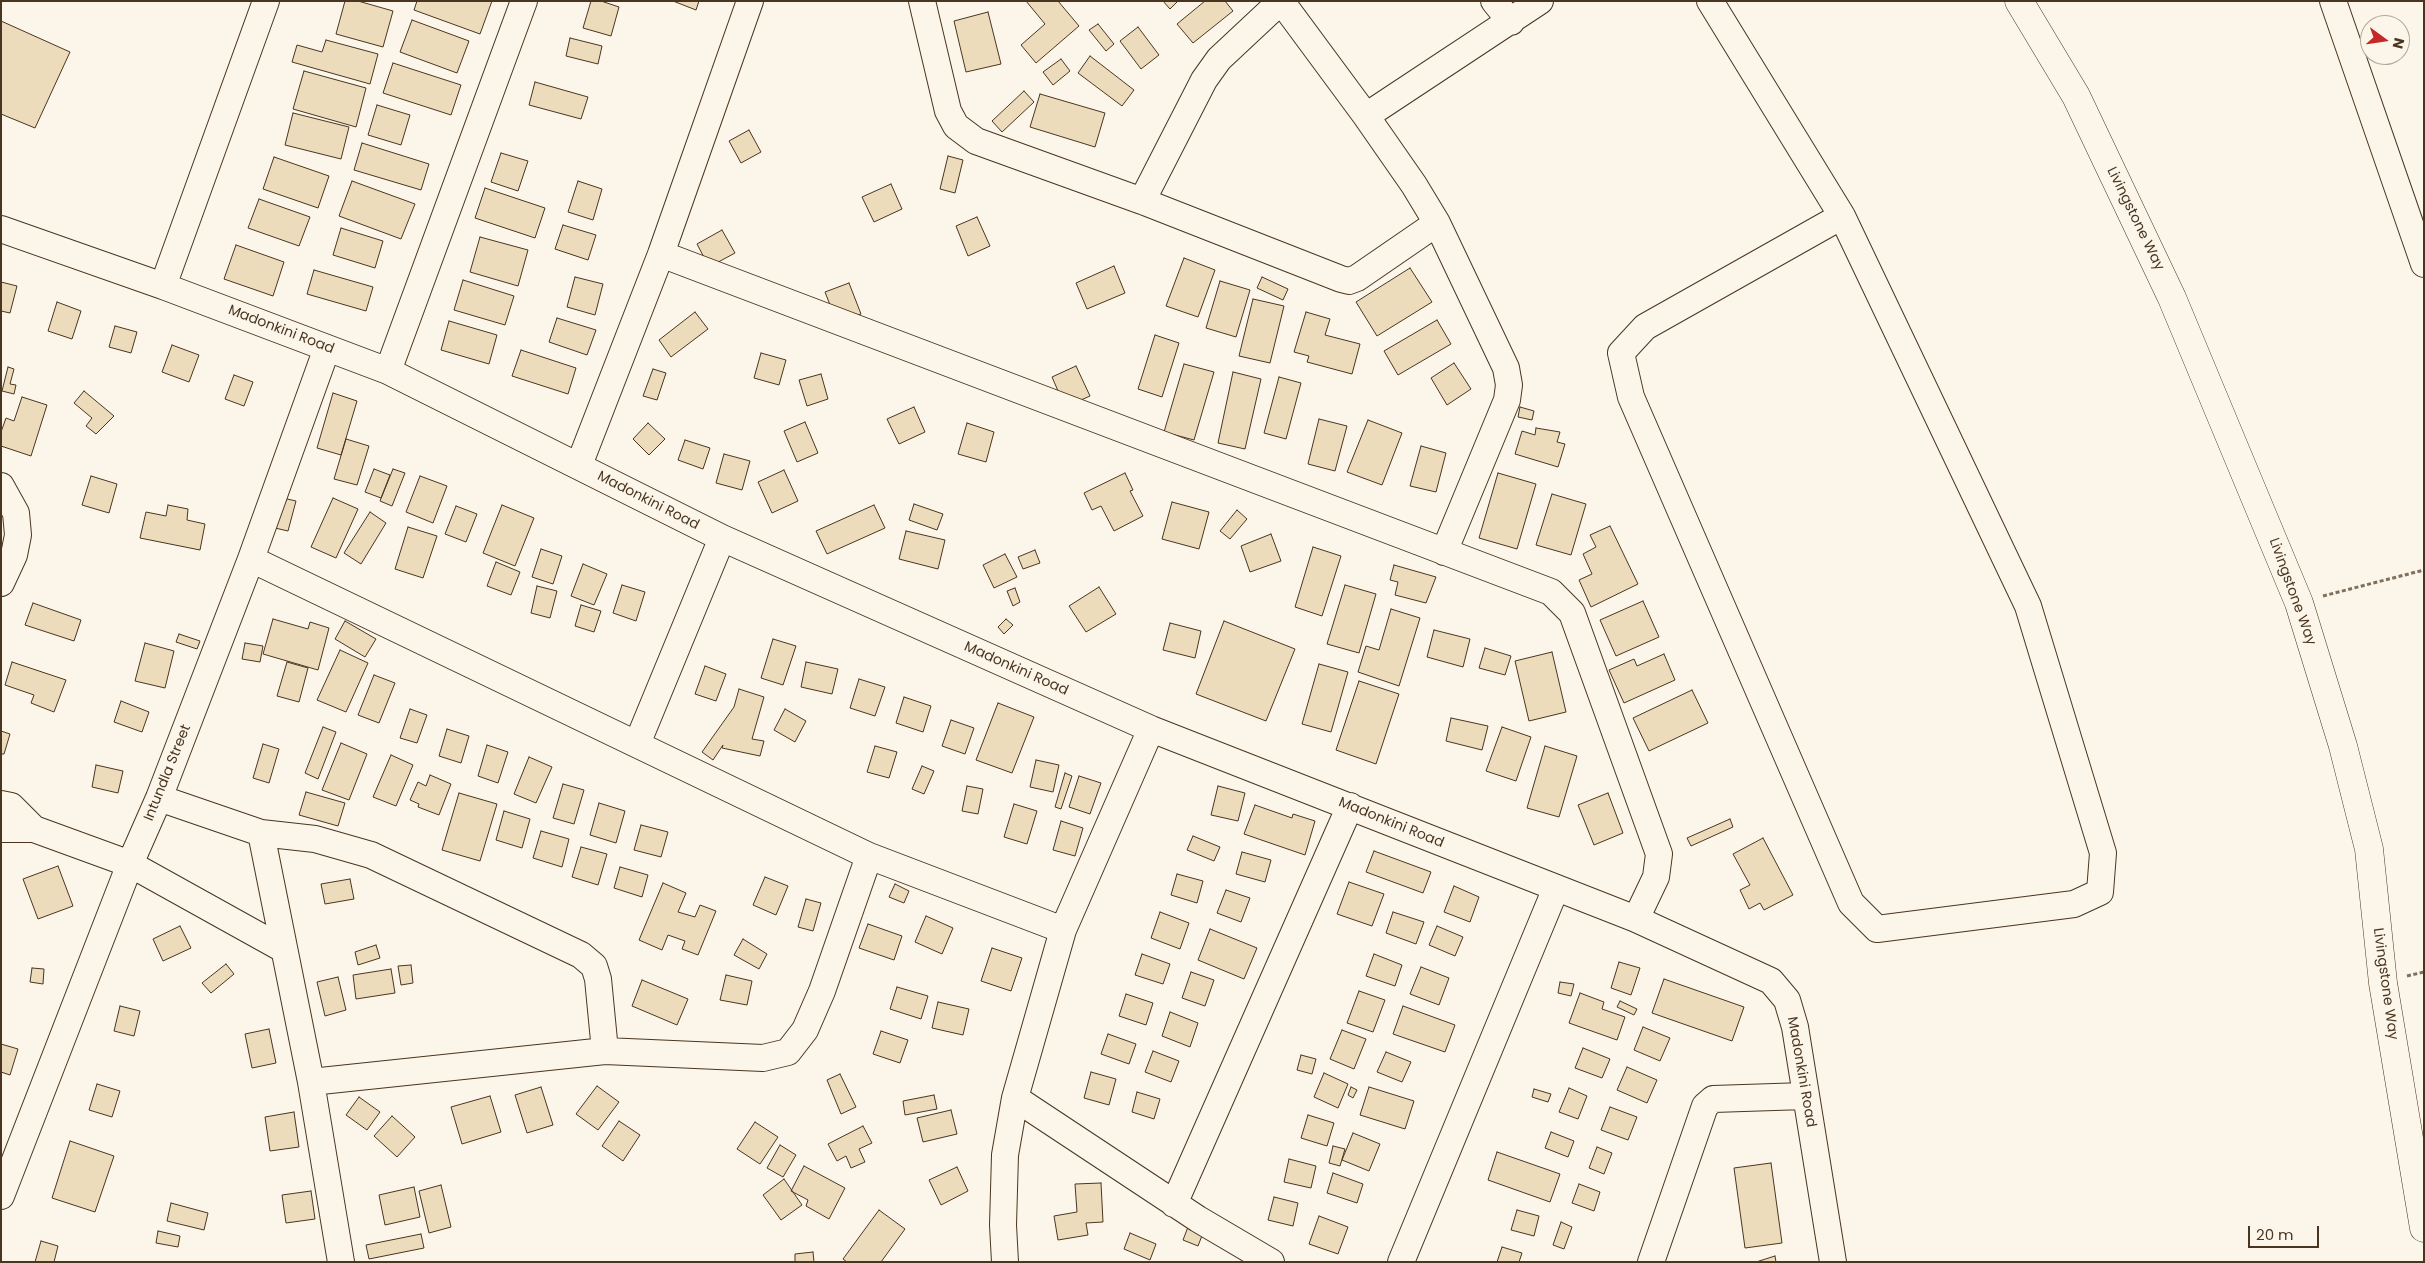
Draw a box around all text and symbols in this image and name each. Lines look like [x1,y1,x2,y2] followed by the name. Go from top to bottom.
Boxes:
[2360,15,2410,65] north arrow
[2388,36,2410,51] text: N
[2103,165,2167,273] street label: Livingstone Way
[226,302,336,358] street label: Madonkini Road
[594,468,702,534] street label: Madonkini Road
[2265,536,2319,648] street label: Livingstone Way
[961,639,1071,699] street label: Madonkini Road
[141,722,195,824] street label: Intundla Street
[1336,794,1446,852] street label: Madonkini Road
[2369,927,2401,1041] street label: Livingstone Way
[1783,1015,1819,1129] street label: Madonkini Road
[2250,1216,2321,1248] scale bar
[2256,1224,2294,1245] text: 20 m

